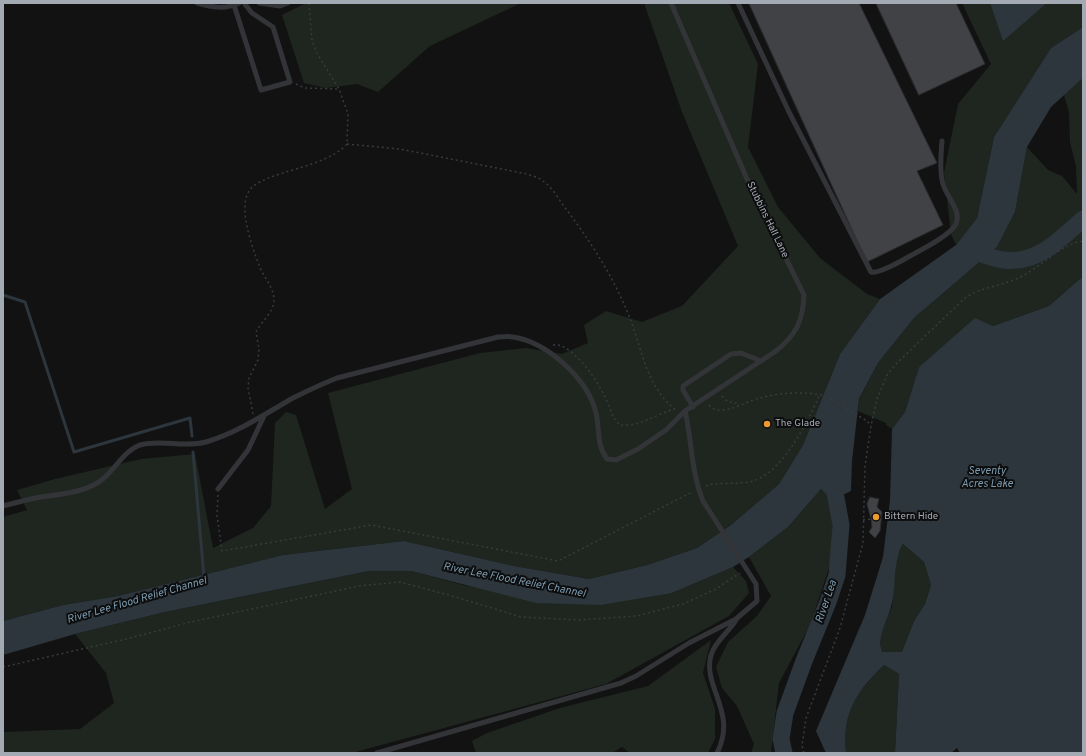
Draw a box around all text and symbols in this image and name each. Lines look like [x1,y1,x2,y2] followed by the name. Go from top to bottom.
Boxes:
[743,180,791,260] street label: Stubbins Hall Lane
[775,418,820,430] place label: The Glade
[762,419,772,429] marker: The Glade
[961,465,1013,491] water label: Seventy Acres Lake
[884,511,938,523] place label: Bittern Hide
[871,512,881,522] marker: Bittern Hide
[442,561,586,601] water label: River Lee Flood Relief Channel
[66,575,208,627] water label: River Lee Flood Relief Channel
[813,579,841,625] water label: River Lea

